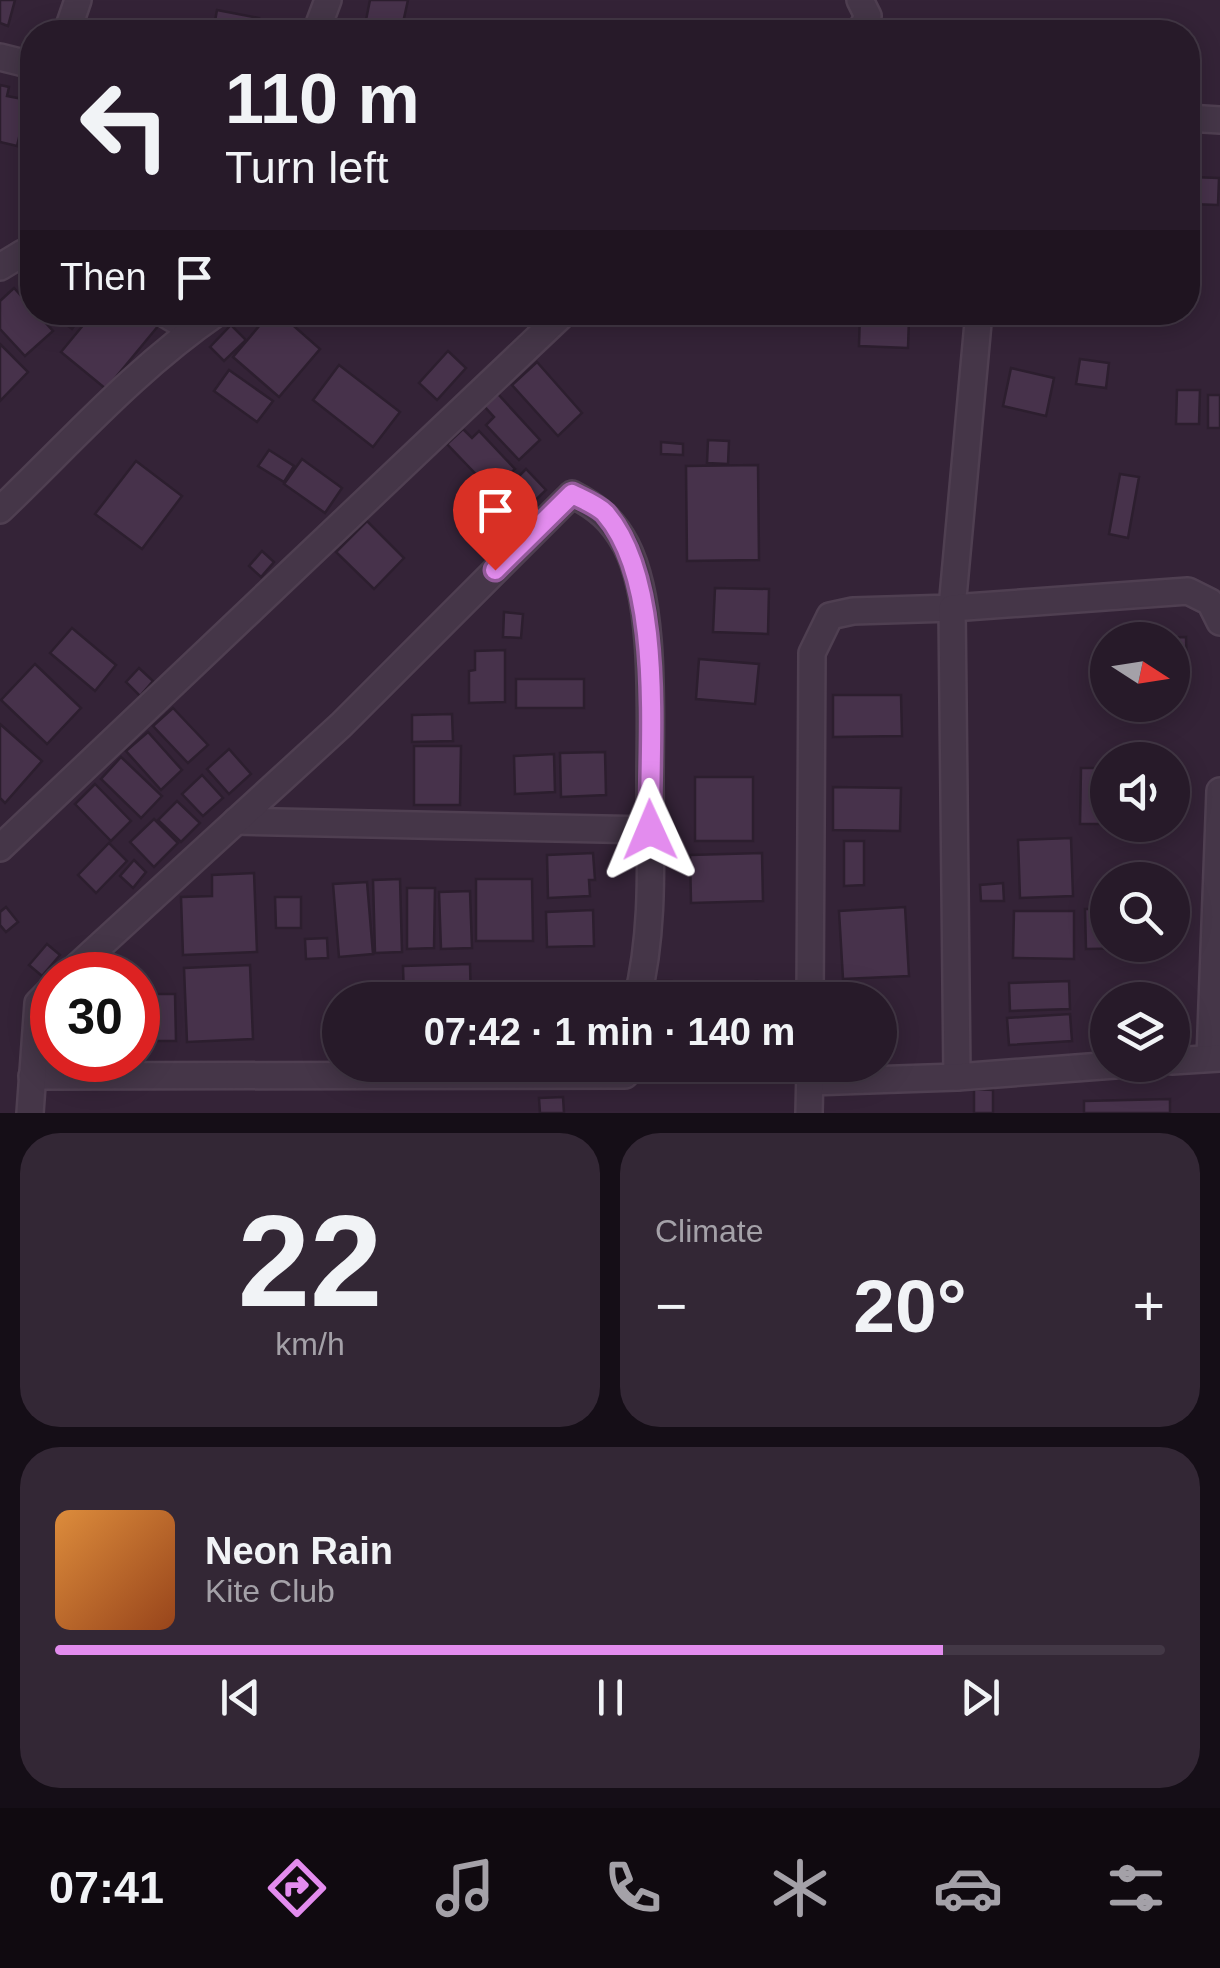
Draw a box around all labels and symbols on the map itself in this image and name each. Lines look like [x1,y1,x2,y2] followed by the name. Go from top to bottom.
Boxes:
[453,468,538,571] pin
[1090,622,1190,722] north arrow
[598,778,702,882] position arrow
[30,952,160,1082] speed limit sign: 30

